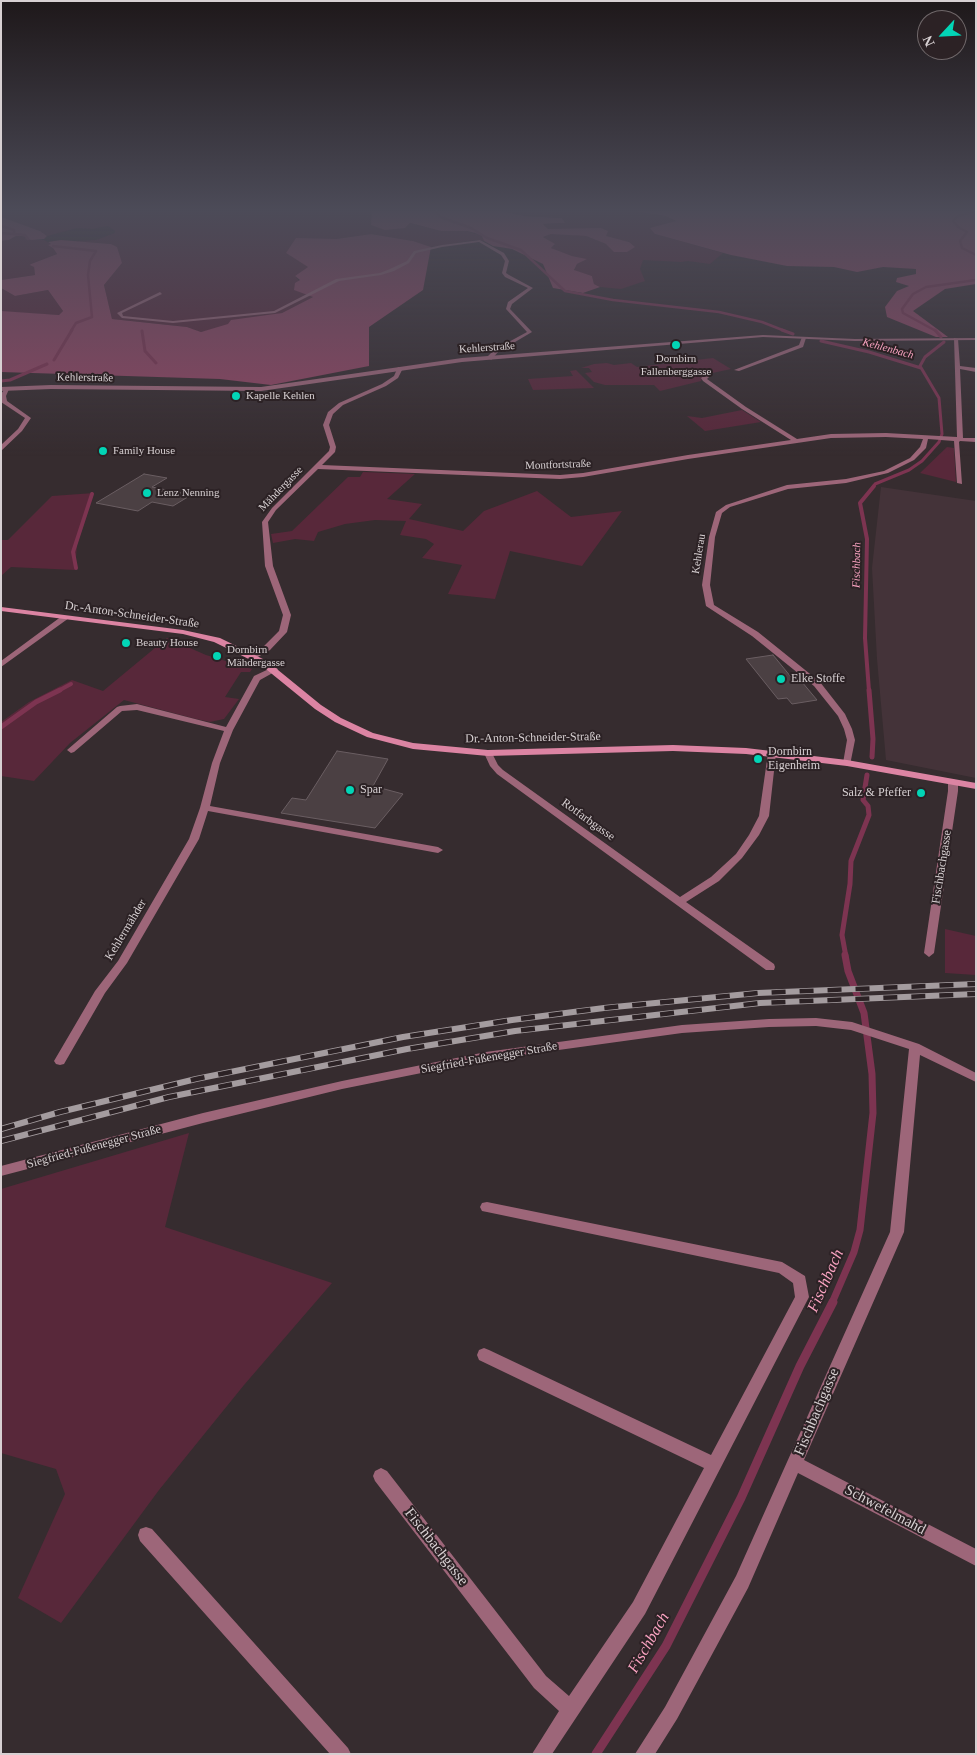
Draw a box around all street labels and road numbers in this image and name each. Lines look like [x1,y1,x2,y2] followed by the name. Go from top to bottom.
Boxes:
[459,339,515,357] street label: Kehlerstraße
[57,371,113,385] street label: Kehlerstraße
[525,457,591,473] street label: Montfortstraße
[256,464,306,514] street label: Mähdergasse
[689,533,709,575] street label: Kehlerau
[64,598,200,632] street label: Dr.-Anton-Schneider-Straße
[465,730,601,746] street label: Dr.-Anton-Schneider-Straße
[558,796,618,844] street label: Rotfarbgasse
[929,829,955,905] street label: Fischbachgasse
[102,897,150,963] street label: Kehlermähder
[420,1039,558,1077] street label: Siegfried-Fußenegger Straße
[25,1122,163,1172] street label: Siegfried-Fußenegger Straße
[790,1366,844,1458] street label: Fischbachgasse
[841,1481,929,1539] street label: Schwefelmahd
[400,1505,472,1589] street label: Fischbachgasse

